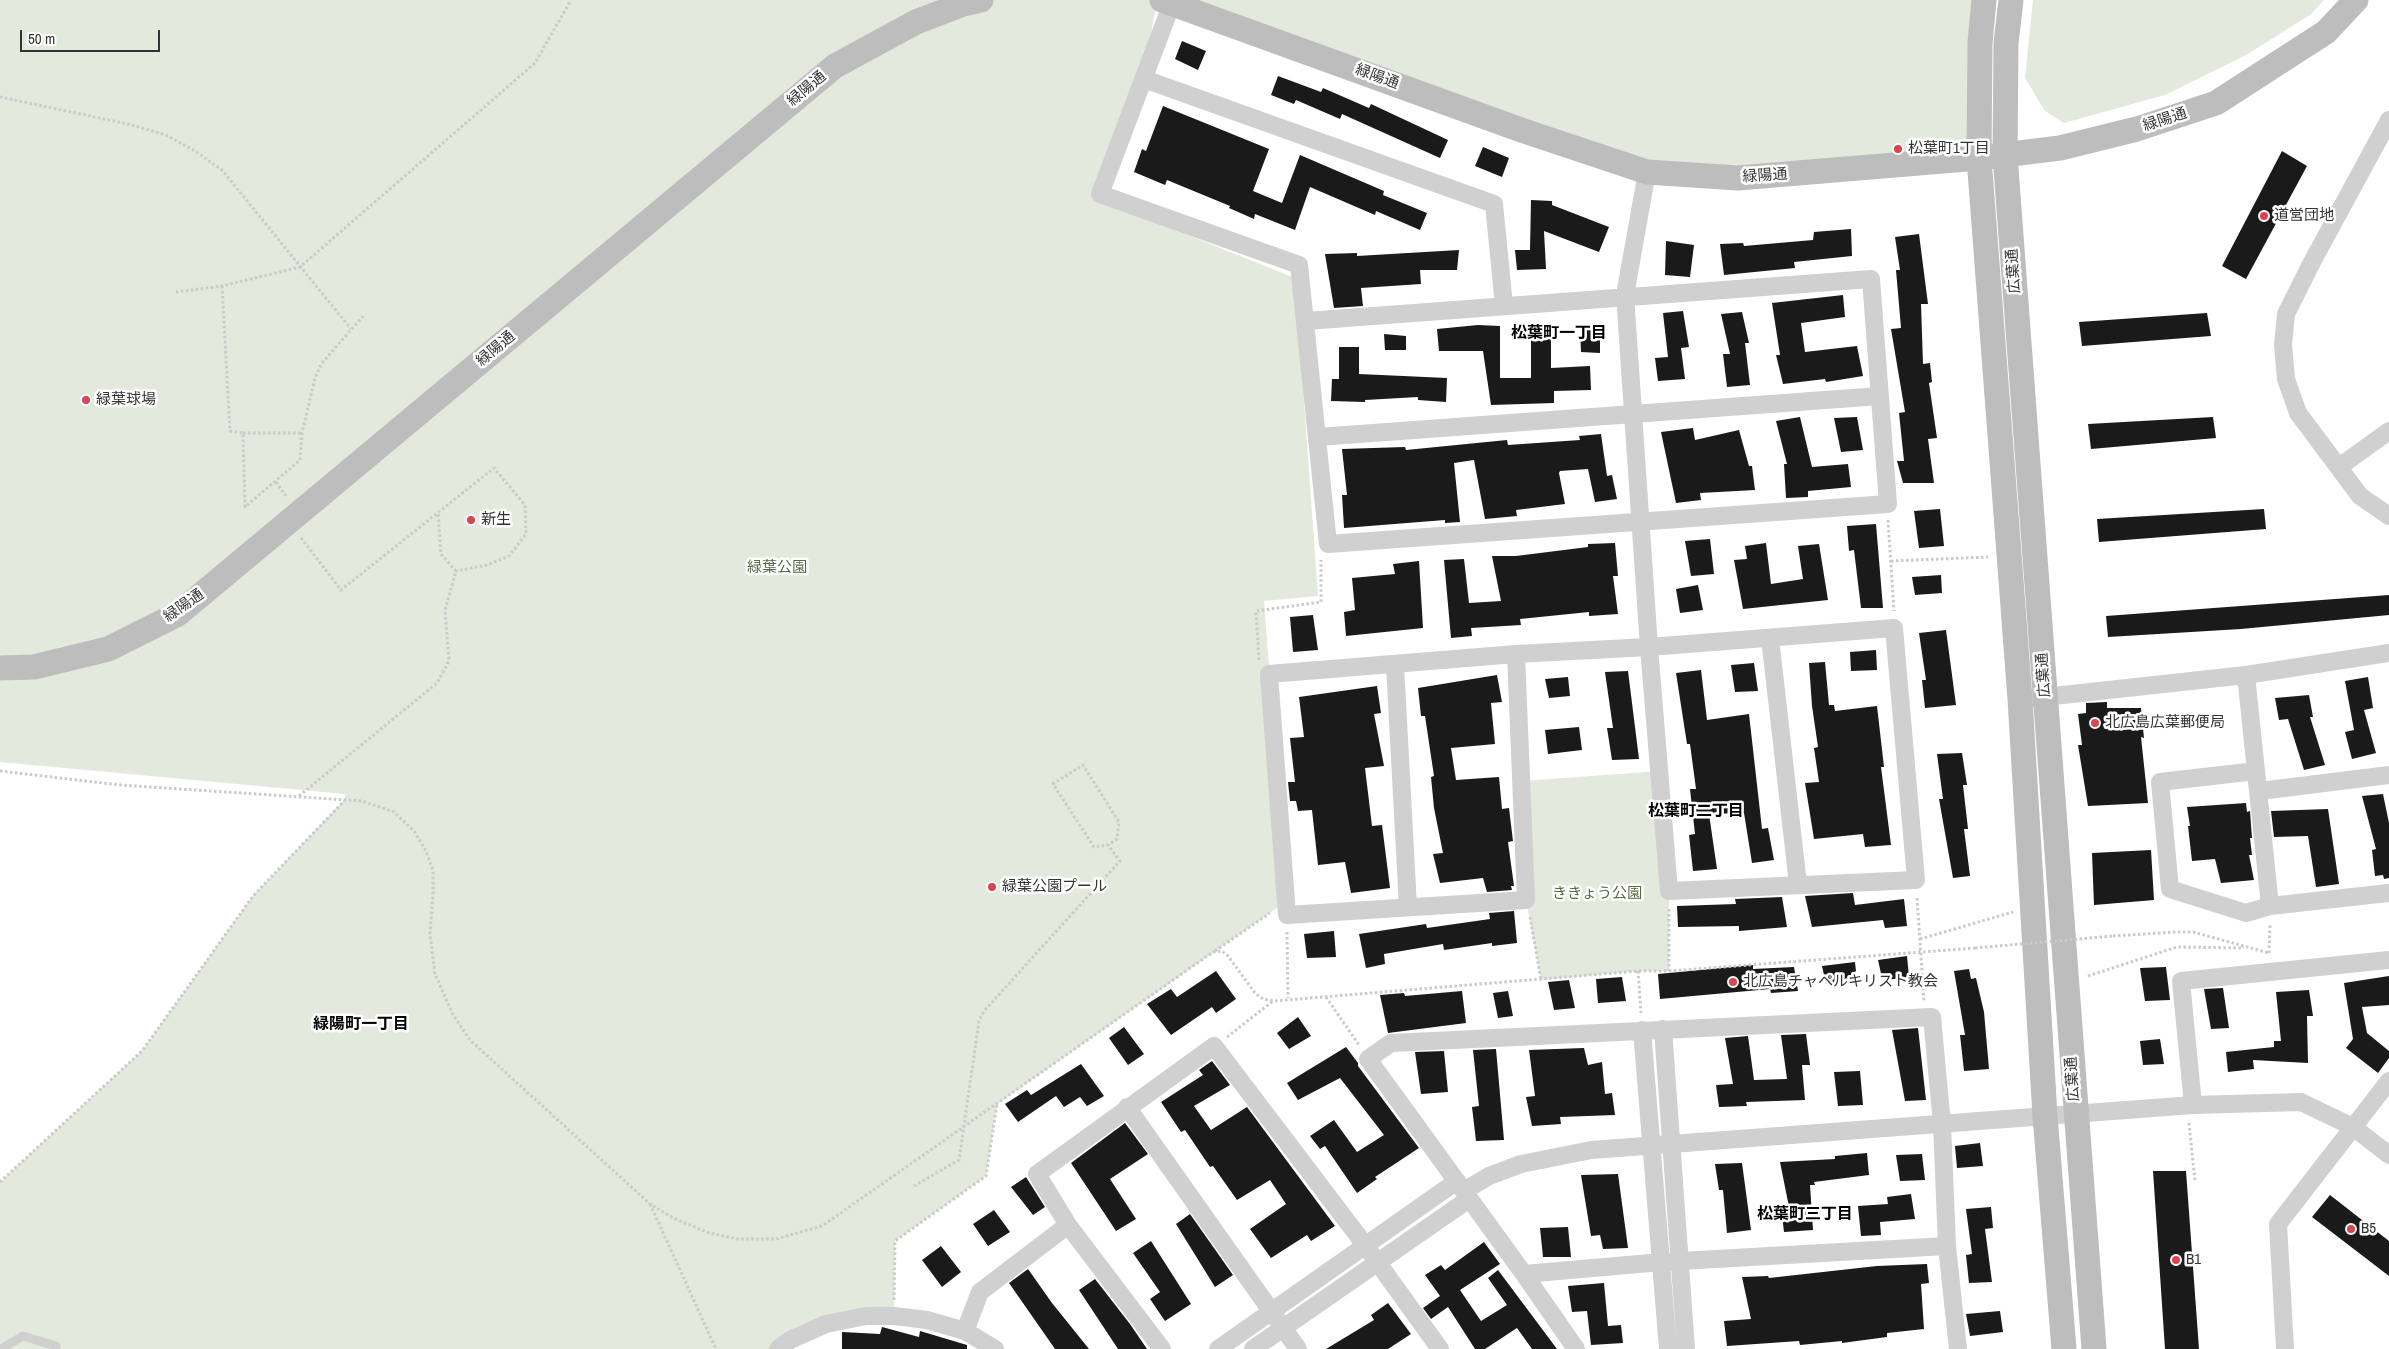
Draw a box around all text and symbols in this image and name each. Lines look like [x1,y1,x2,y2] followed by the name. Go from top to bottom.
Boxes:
[22,20,162,52] scale bar
[28,28,55,49] text: 50 m
[1353,61,1401,93] street label: 緑陽通
[784,68,830,110] street label: 緑陽通
[2141,104,2189,136] street label: 緑陽通
[1908,140,1990,158] place label: 松葉町1丁目
[1892,143,1904,155] marker: 松葉町1丁目
[1742,165,1788,187] street label: 緑陽通
[2274,207,2334,225] place label: 道営団地
[2258,210,2270,222] marker: 道営団地
[2003,248,2025,294] street label: 広葉通
[1511,324,1607,344] district label: 松葉町一丁目
[473,328,519,370] street label: 緑陽通
[96,391,156,409] place label: 緑葉球場
[80,394,92,406] marker: 緑葉球場
[481,511,511,529] place label: 新生
[465,514,477,526] marker: 新生
[747,559,807,577] park label: 緑葉公園
[160,586,208,626] street label: 緑陽通
[2033,652,2055,698] street label: 広葉通
[2105,714,2225,732] place label: 北広島広葉郵便局
[2089,717,2101,729] marker: 北広島広葉郵便局
[1648,802,1744,822] district label: 松葉町二丁目
[1002,878,1107,896] place label: 緑葉公園プール
[986,881,998,893] marker: 緑葉公園プール
[1552,885,1642,903] park label: ききょう公園
[1743,973,1938,991] place label: 北広島チャペルキリスト教会
[1727,976,1739,988] marker: 北広島チャペルキリスト教会
[313,1015,409,1035] district label: 緑陽町一丁目
[2062,1056,2084,1102] street label: 広葉通
[1757,1205,1853,1225] district label: 松葉町三丁目
[2361,1220,2376,1238] place label: B5
[2345,1223,2357,1235] marker: B5
[2186,1251,2201,1269] place label: B1
[2170,1254,2182,1266] marker: B1

